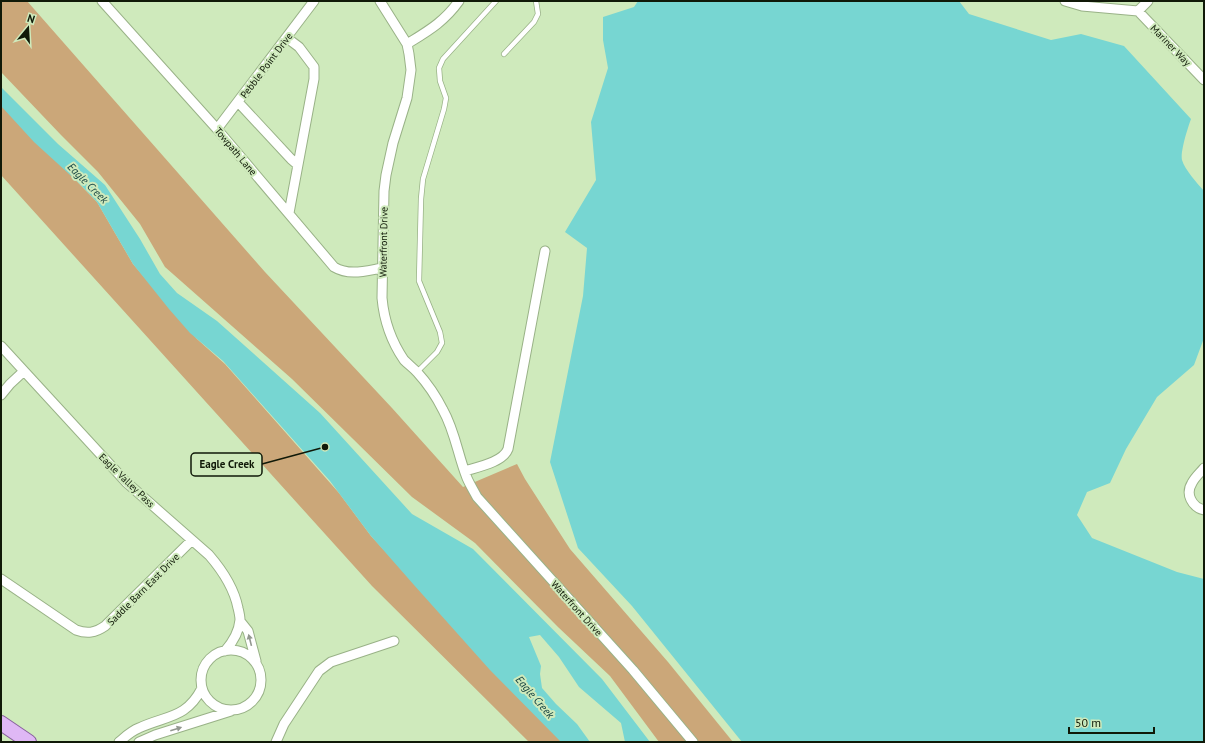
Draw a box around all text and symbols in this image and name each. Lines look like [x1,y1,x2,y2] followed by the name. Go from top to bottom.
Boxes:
[8,8,48,48] north arrow
[25,11,37,26] text: N
[1148,22,1194,69] street label: Mariner Way
[237,30,295,101] street label: Pebble Point Drive
[212,124,260,178] street label: Towpath Lane
[65,160,112,207] water label: Eagle Creek
[376,207,391,277] street label: Waterfront Drive
[96,451,157,510] street label: Eagle Valley Pass
[191,453,262,476] callout: Eagle Creek
[200,457,255,471] text: Eagle Creek
[104,550,182,628] street label: Saddle Barn East Drive
[548,578,605,639] street label: Waterfront Drive
[247,634,253,647] one-way arrow
[513,673,558,722] water label: Eagle Creek
[1069,709,1154,735] scale bar
[1075,715,1101,730] text: 50 m
[170,726,182,732] one-way arrow

